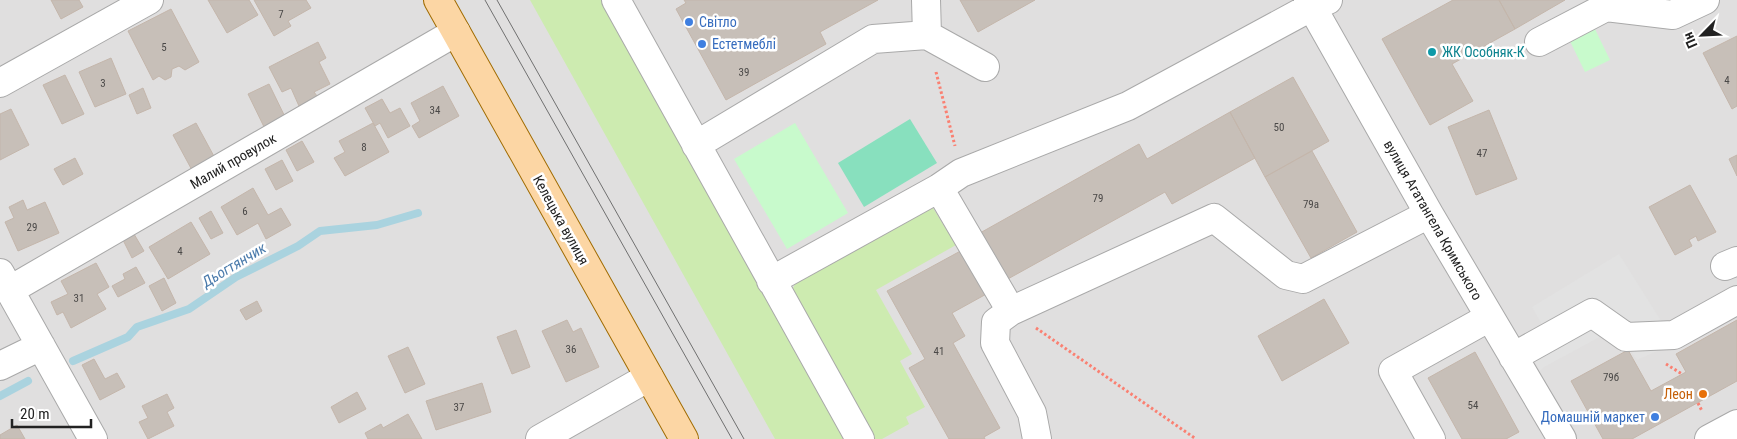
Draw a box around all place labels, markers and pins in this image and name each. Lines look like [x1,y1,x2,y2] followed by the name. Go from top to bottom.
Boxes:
[699,14,737,30] place label: Світло
[683,16,695,28] marker: Світло
[712,36,776,52] place label: Естетмеблі
[696,38,708,50] marker: Естетмеблі
[1442,44,1525,60] place label: ЖК Особняк-К
[1426,46,1438,58] marker: ЖК Особняк-К
[1664,386,1693,402] place label: Леон
[1697,388,1709,400] marker: Леон
[1541,409,1645,425] place label: Домашній маркет
[1649,411,1661,423] marker: Домашній маркет

